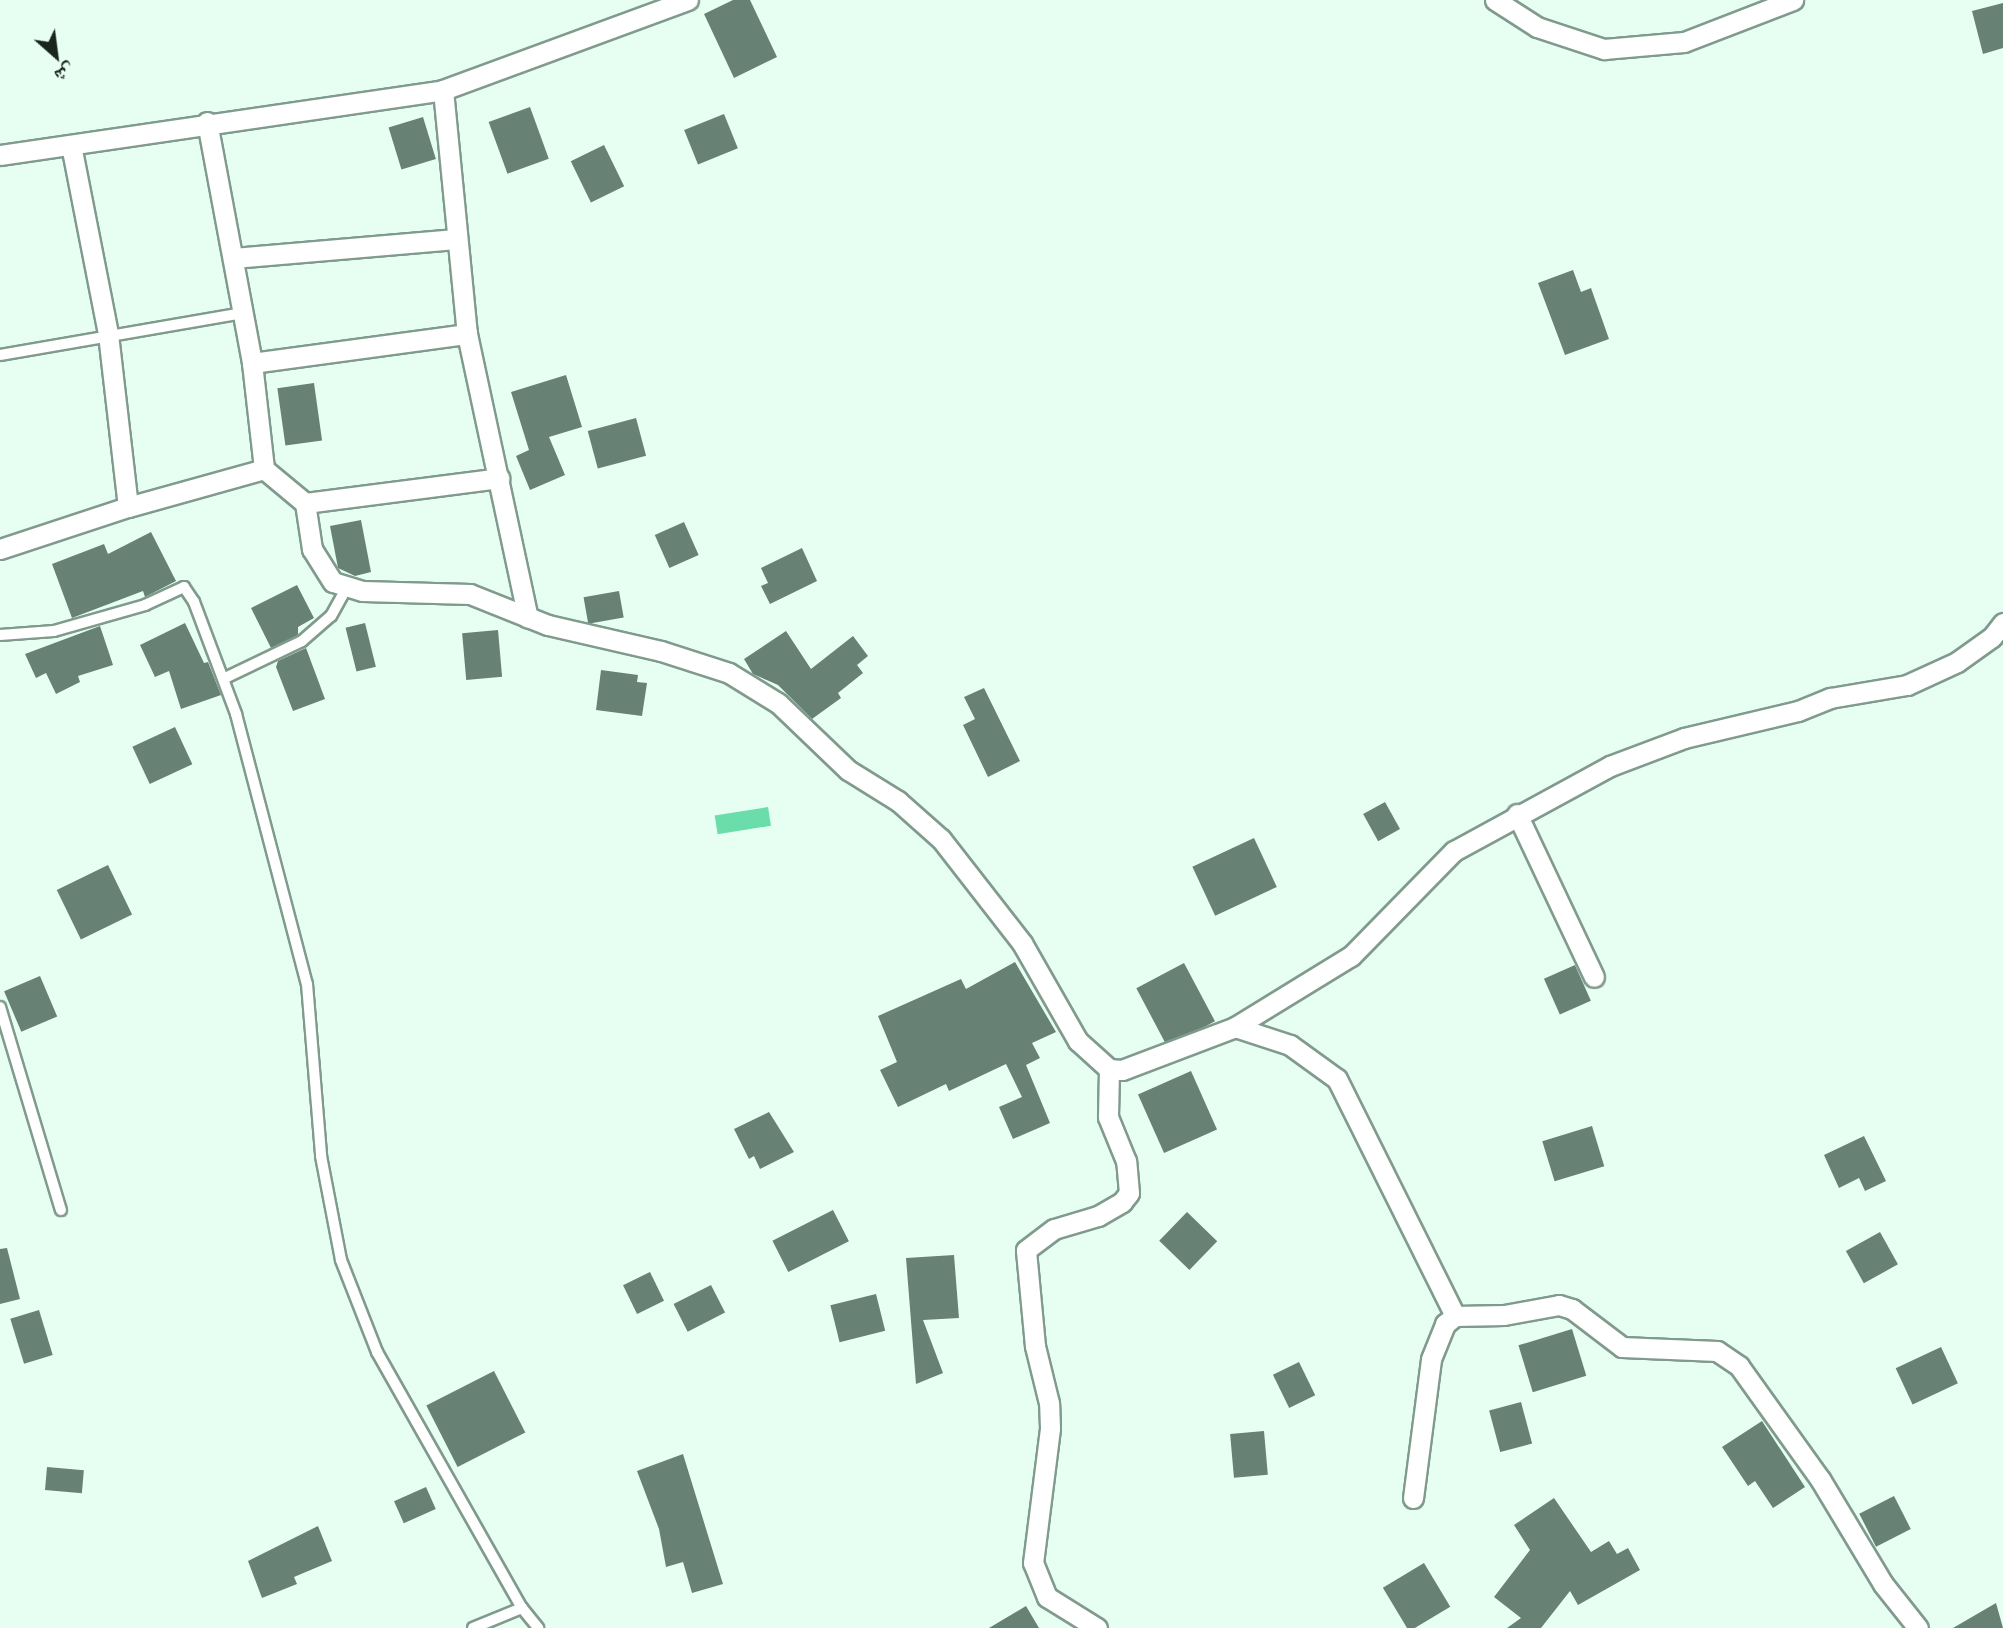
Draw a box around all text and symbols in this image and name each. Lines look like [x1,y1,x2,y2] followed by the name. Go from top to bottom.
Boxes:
[21,21,91,91] north arrow
[51,58,81,91] text: ش

